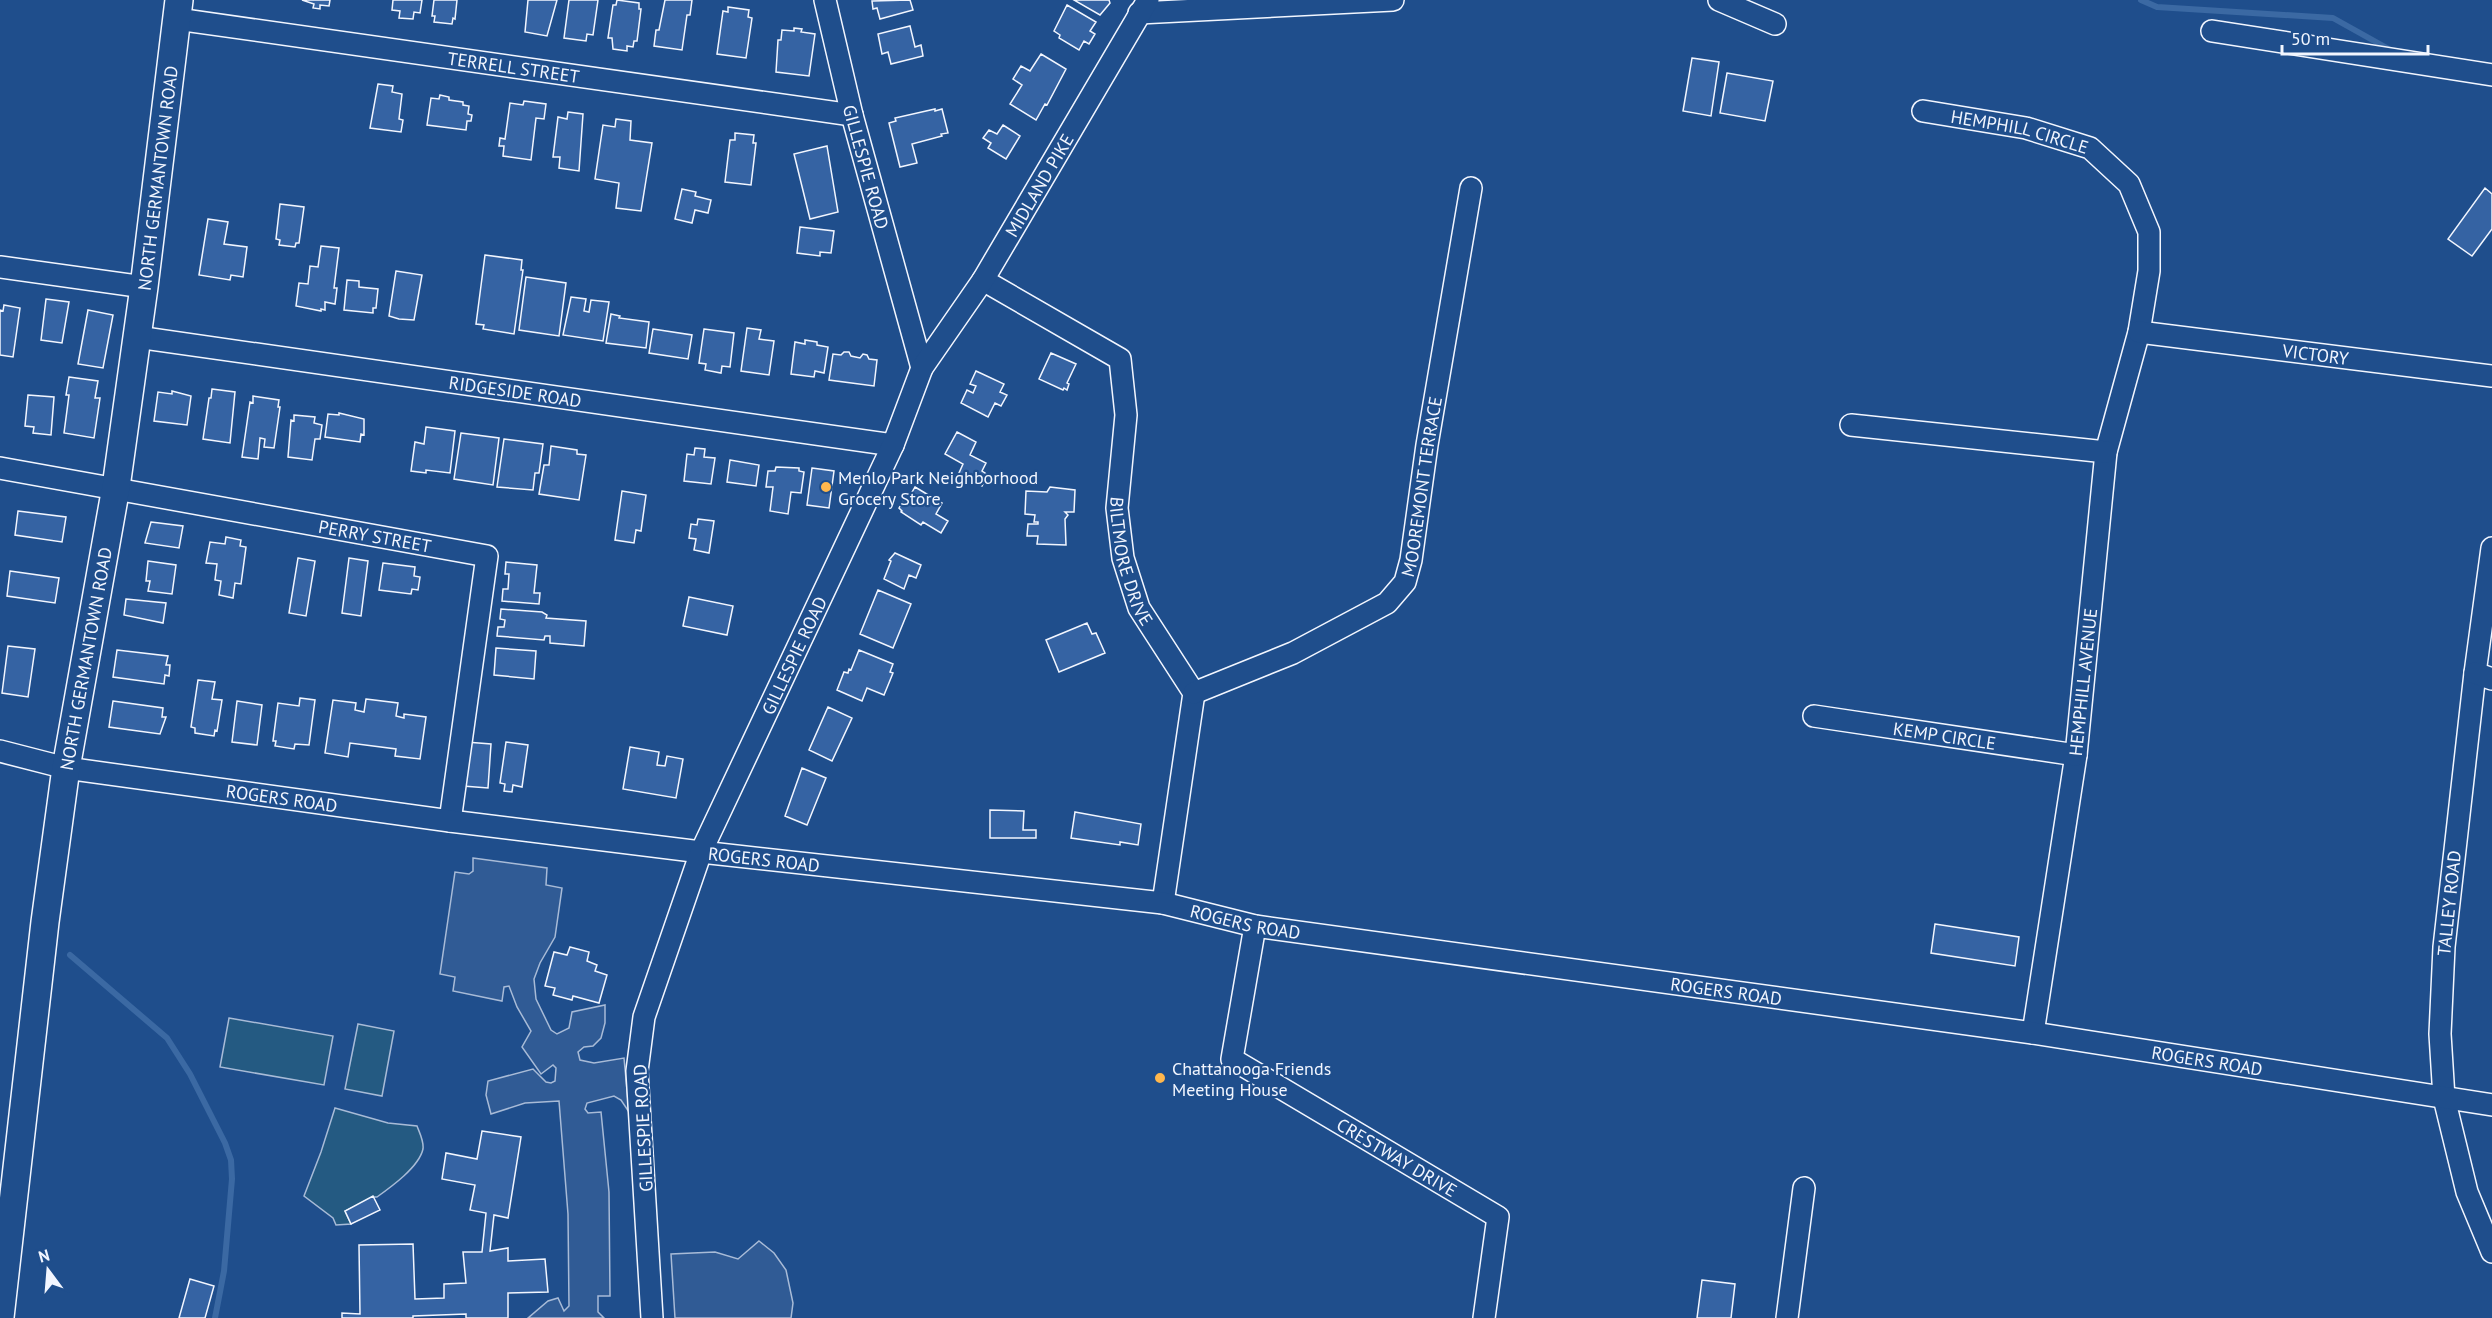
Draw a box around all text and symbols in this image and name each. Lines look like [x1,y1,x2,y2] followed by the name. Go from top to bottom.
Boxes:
[2282,18,2428,56] scale bar
[2291,27,2330,50] text: 50 m
[446,46,581,88] street label: TERRELL STREET
[132,64,182,292] street label: NORTH GERMANTOWN ROAD
[838,103,895,232] street label: GILLESPIE ROAD
[1949,104,2091,158] street label: HEMPHILL CIRCLE
[1000,129,1078,241] street label: MIDLAND PIKE
[2280,338,2350,370] street label: VICTORY
[447,370,583,412] street label: RIDGESIDE ROAD
[1395,395,1447,579] street label: MOOREMONT TERRACE
[838,466,1038,510] place label: Menlo Park Neighborhood Grocery Store
[819,480,833,494] marker: Menlo Park Neighborhood Grocery Store
[1106,496,1159,630] street label: BILTMORE DRIVE
[317,514,433,557] street label: PERRY STREET
[54,545,117,772] street label: NORTH GERMANTOWN ROAD
[756,592,832,718] street label: GILLESPIE ROAD
[2064,607,2102,757] street label: HEMPHILL AVENUE
[1892,716,1998,754] street label: KEMP CIRCLE
[225,779,339,817] street label: ROGERS ROAD
[707,841,821,877] street label: ROGERS ROAD
[2432,849,2466,957] street label: TALLEY ROAD
[1188,899,1302,944] street label: ROGERS ROAD
[1669,972,1783,1010] street label: ROGERS ROAD
[2150,1040,2264,1080] street label: ROGERS ROAD
[1172,1057,1331,1101] place label: Chattanooga Friends Meeting House
[628,1064,658,1192] street label: GILLESPIE ROAD
[1153,1071,1167,1085] marker: Chattanooga Friends Meeting House
[1333,1112,1461,1202] street label: CRESTWAY DRIVE
[18,1240,78,1300] north arrow
[36,1245,52,1267] text: N

